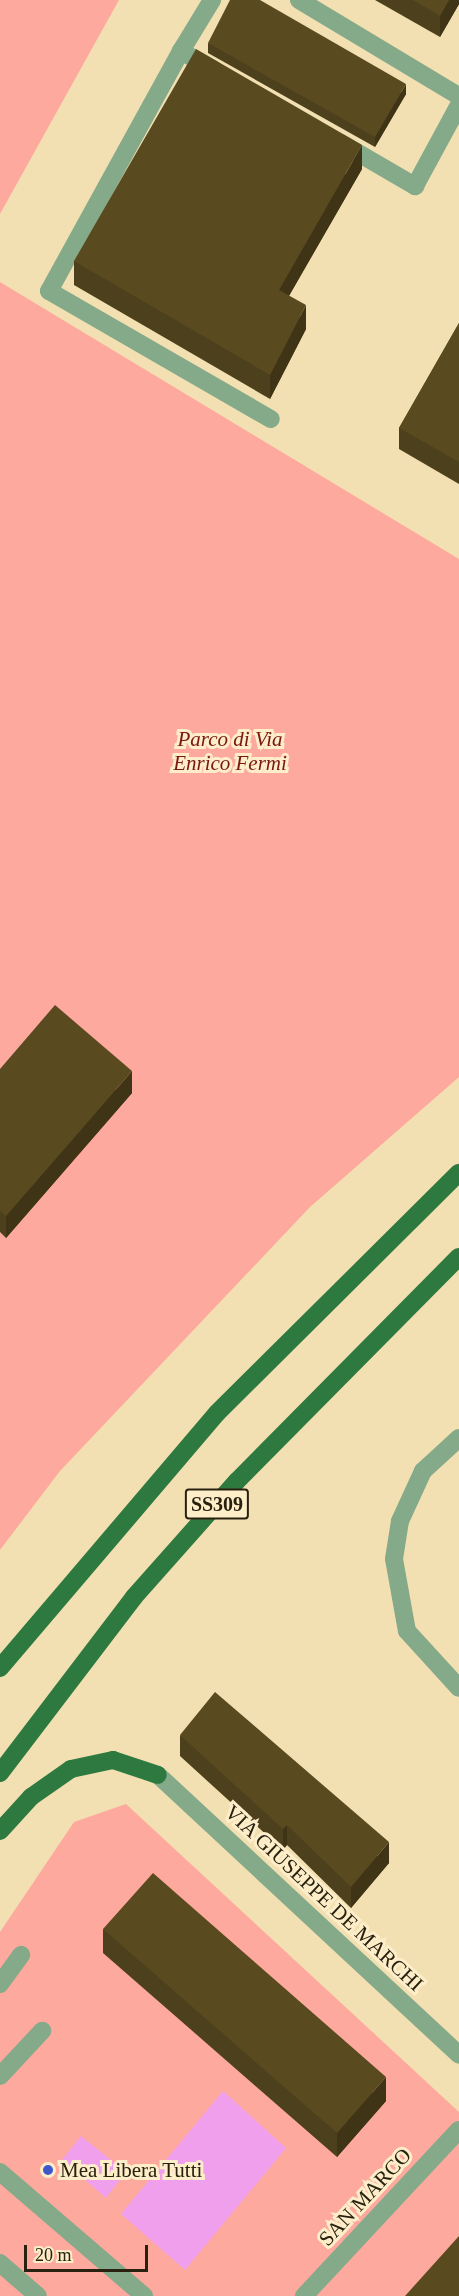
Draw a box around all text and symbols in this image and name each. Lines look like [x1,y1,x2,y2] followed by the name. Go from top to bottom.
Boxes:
[173,726,287,776] park label: Parco di Via Enrico Fermi
[184,1487,250,1521] road number: SS309
[219,1799,429,1997] street label: VIA GIUSEPPE DE MARCHI
[313,2143,417,2251] street label: SAN MARCO
[60,2157,203,2183] place label: Mea Libera Tutti
[41,2163,55,2177] marker: Mea Libera Tutti
[27,2233,152,2271] scale bar
[35,2245,72,2265] text: 20 m

